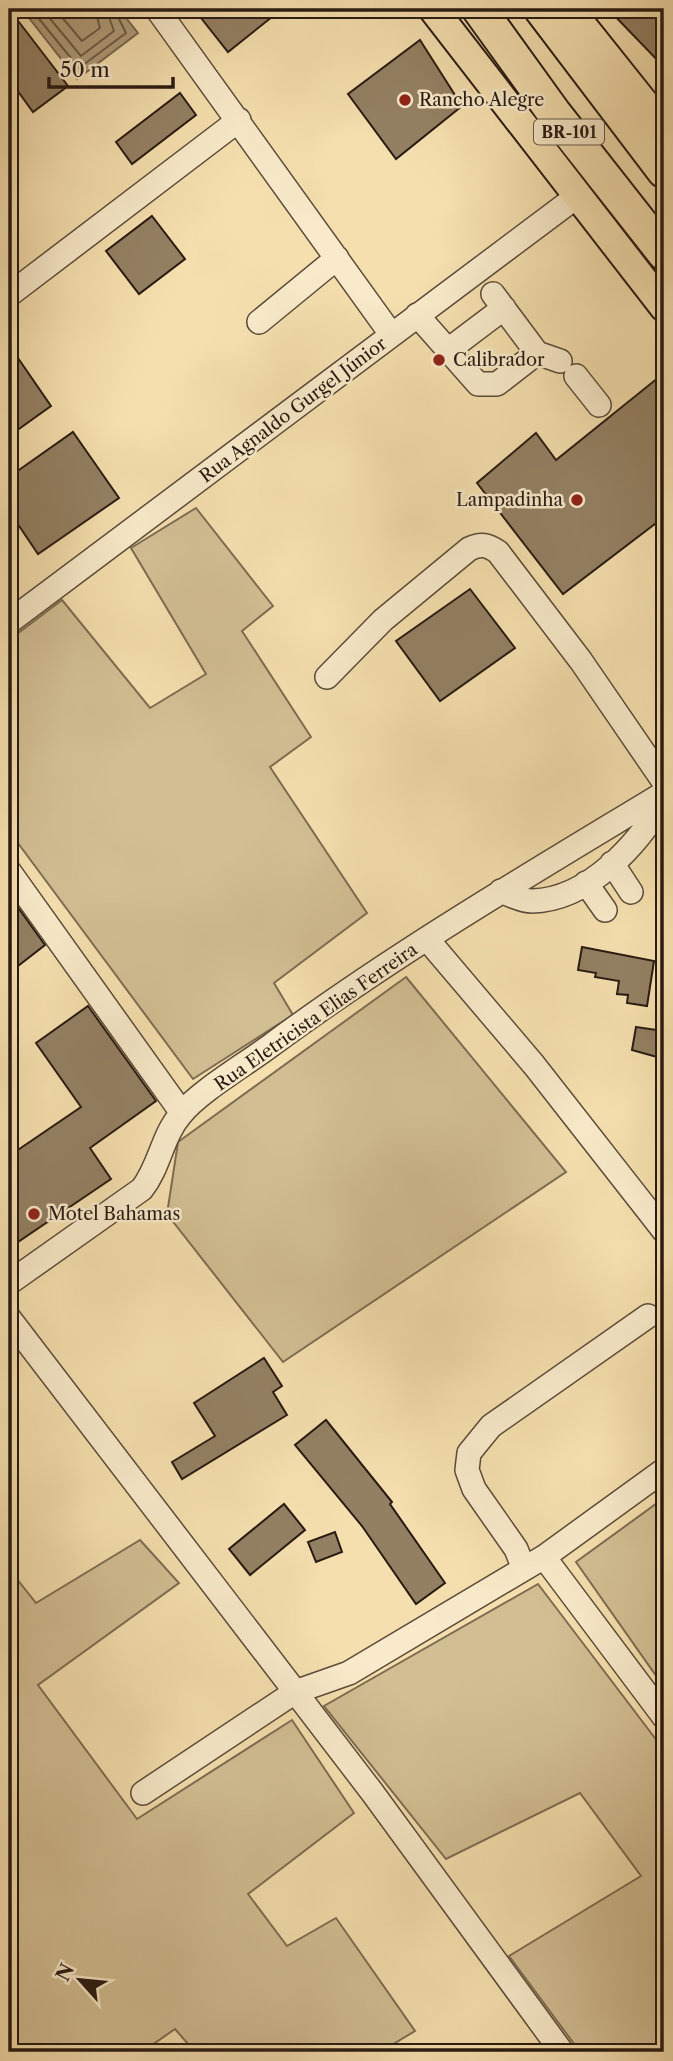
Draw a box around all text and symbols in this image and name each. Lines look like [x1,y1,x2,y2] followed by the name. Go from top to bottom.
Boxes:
[49,46,173,90] scale bar
[60,57,110,82] text: 50 m
[419,89,544,111] place label: Rancho Alegre
[397,92,413,108] marker: Rancho Alegre
[534,120,604,144] road number: BR-101
[195,332,391,488] street label: Rua Agnaldo Gurgel Júnior
[453,349,545,371] place label: Calibrador
[431,352,447,368] marker: Calibrador
[456,489,563,511] place label: Lampadinha
[569,492,585,508] marker: Lampadinha
[210,938,422,1096] street label: Rua Eletricista Elias Ferreira
[48,1203,180,1225] place label: Motel Bahamas
[26,1206,42,1222] marker: Motel Bahamas
[46,1946,116,2016] north arrow
[51,1960,79,1985] text: N

